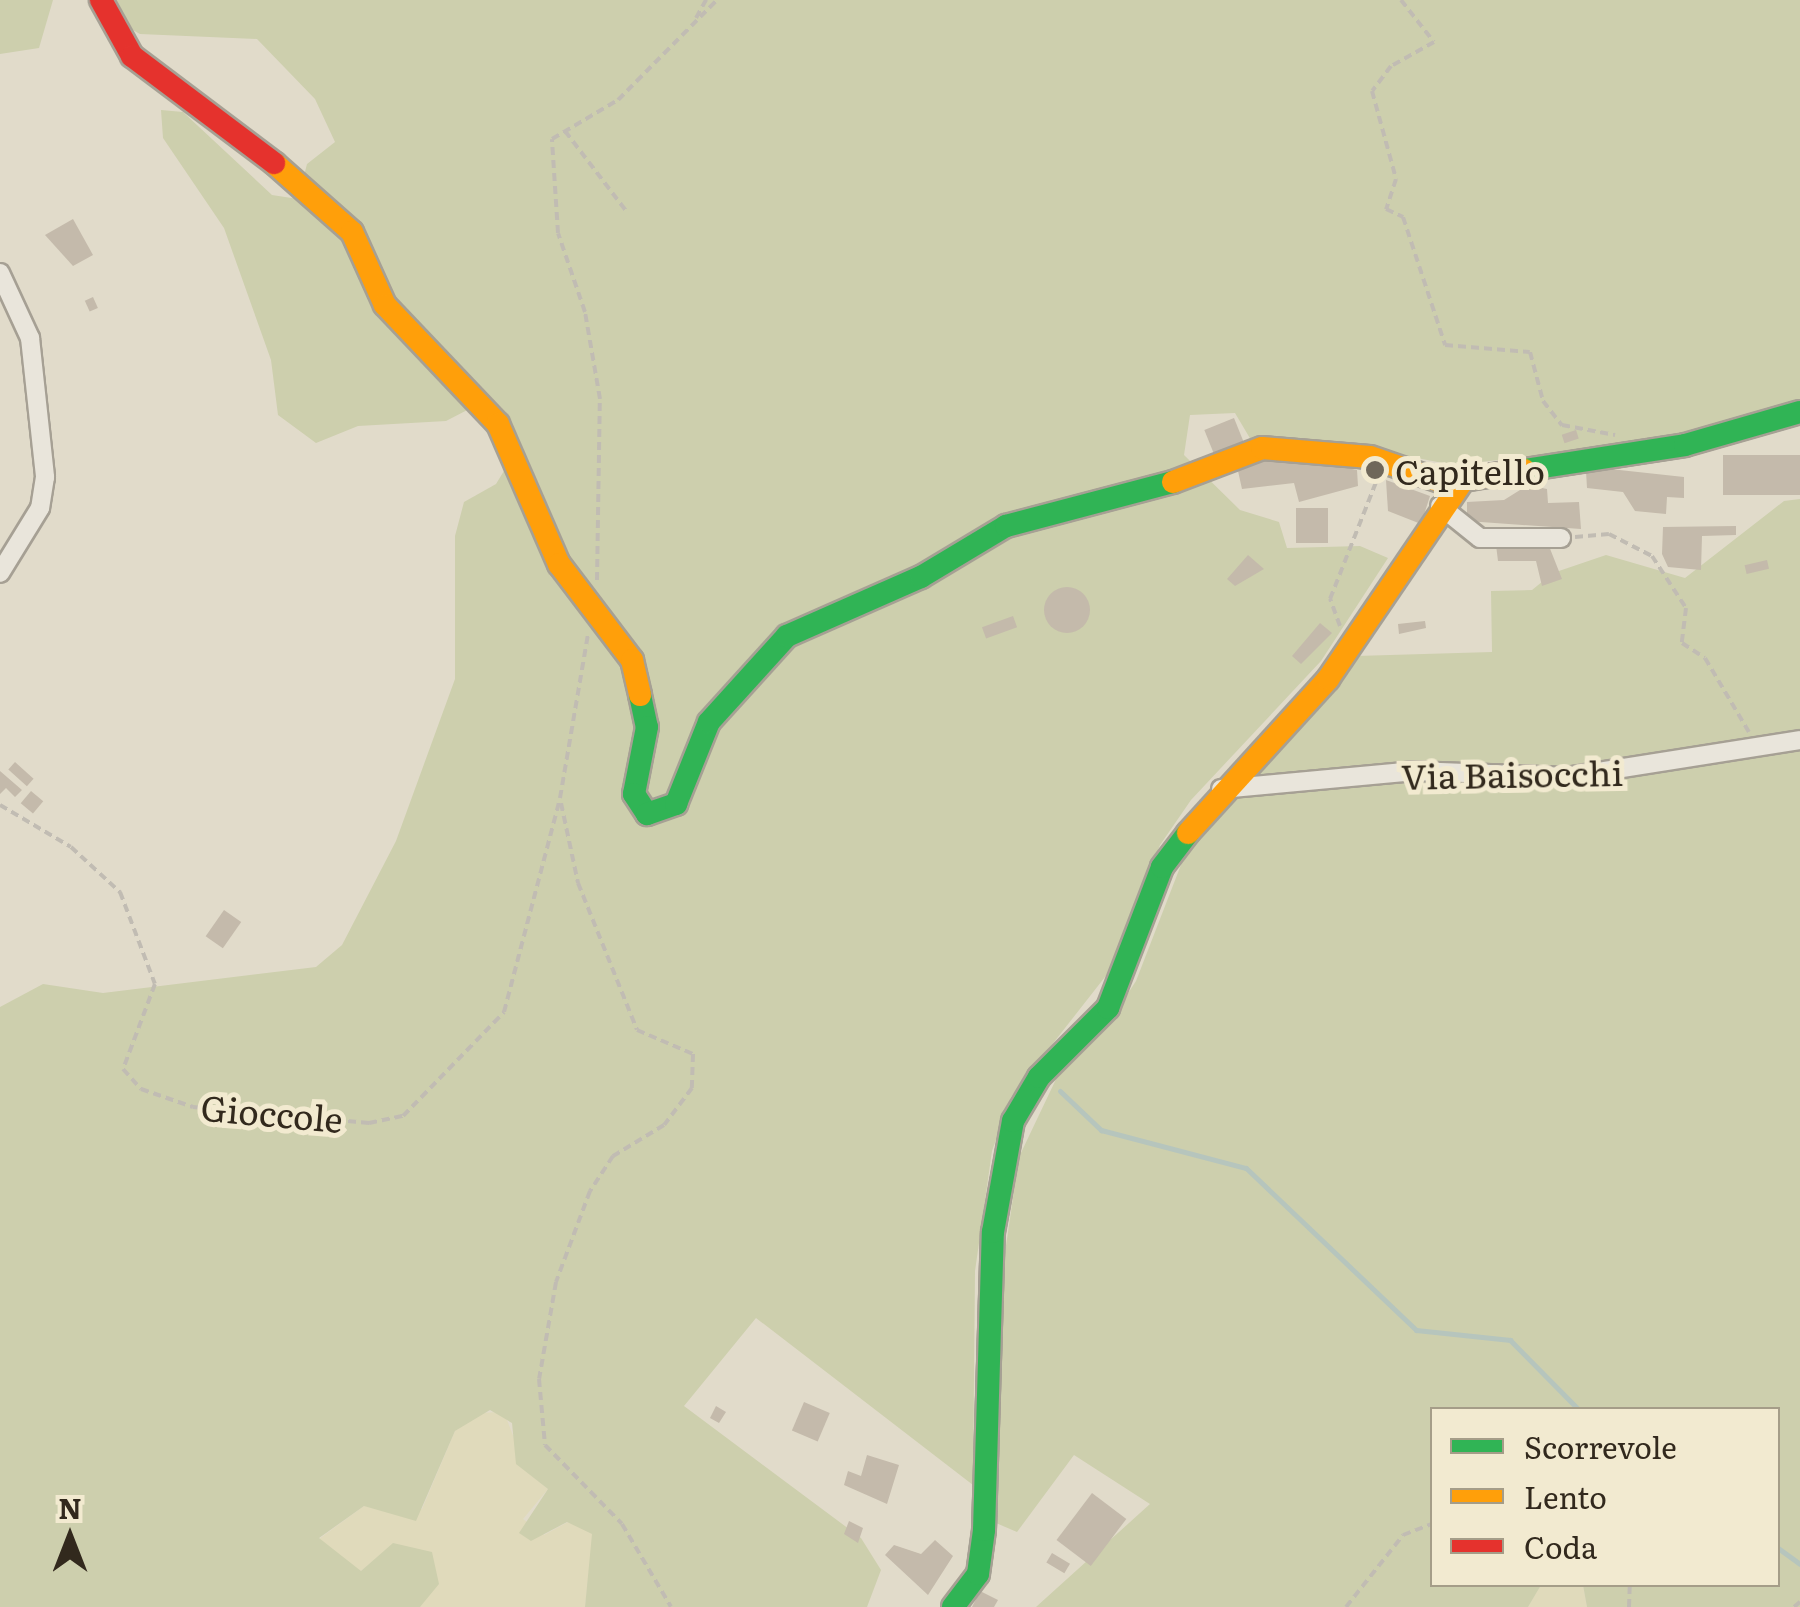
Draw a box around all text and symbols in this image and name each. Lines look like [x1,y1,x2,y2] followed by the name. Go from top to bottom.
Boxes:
[1395,449,1545,491] place label: Capitello
[1364,459,1386,481] marker: Capitello
[1401,750,1623,796] street label: Via Baisocchi
[199,1085,345,1139] street label: Gioccole
[1430,1407,1780,1587] legend
[1524,1424,1677,1468] text: Scorrevole
[1524,1474,1607,1518] text: Lento
[58,1486,82,1528] text: N
[20,1487,120,1587] north arrow
[1524,1524,1597,1568] text: Coda

